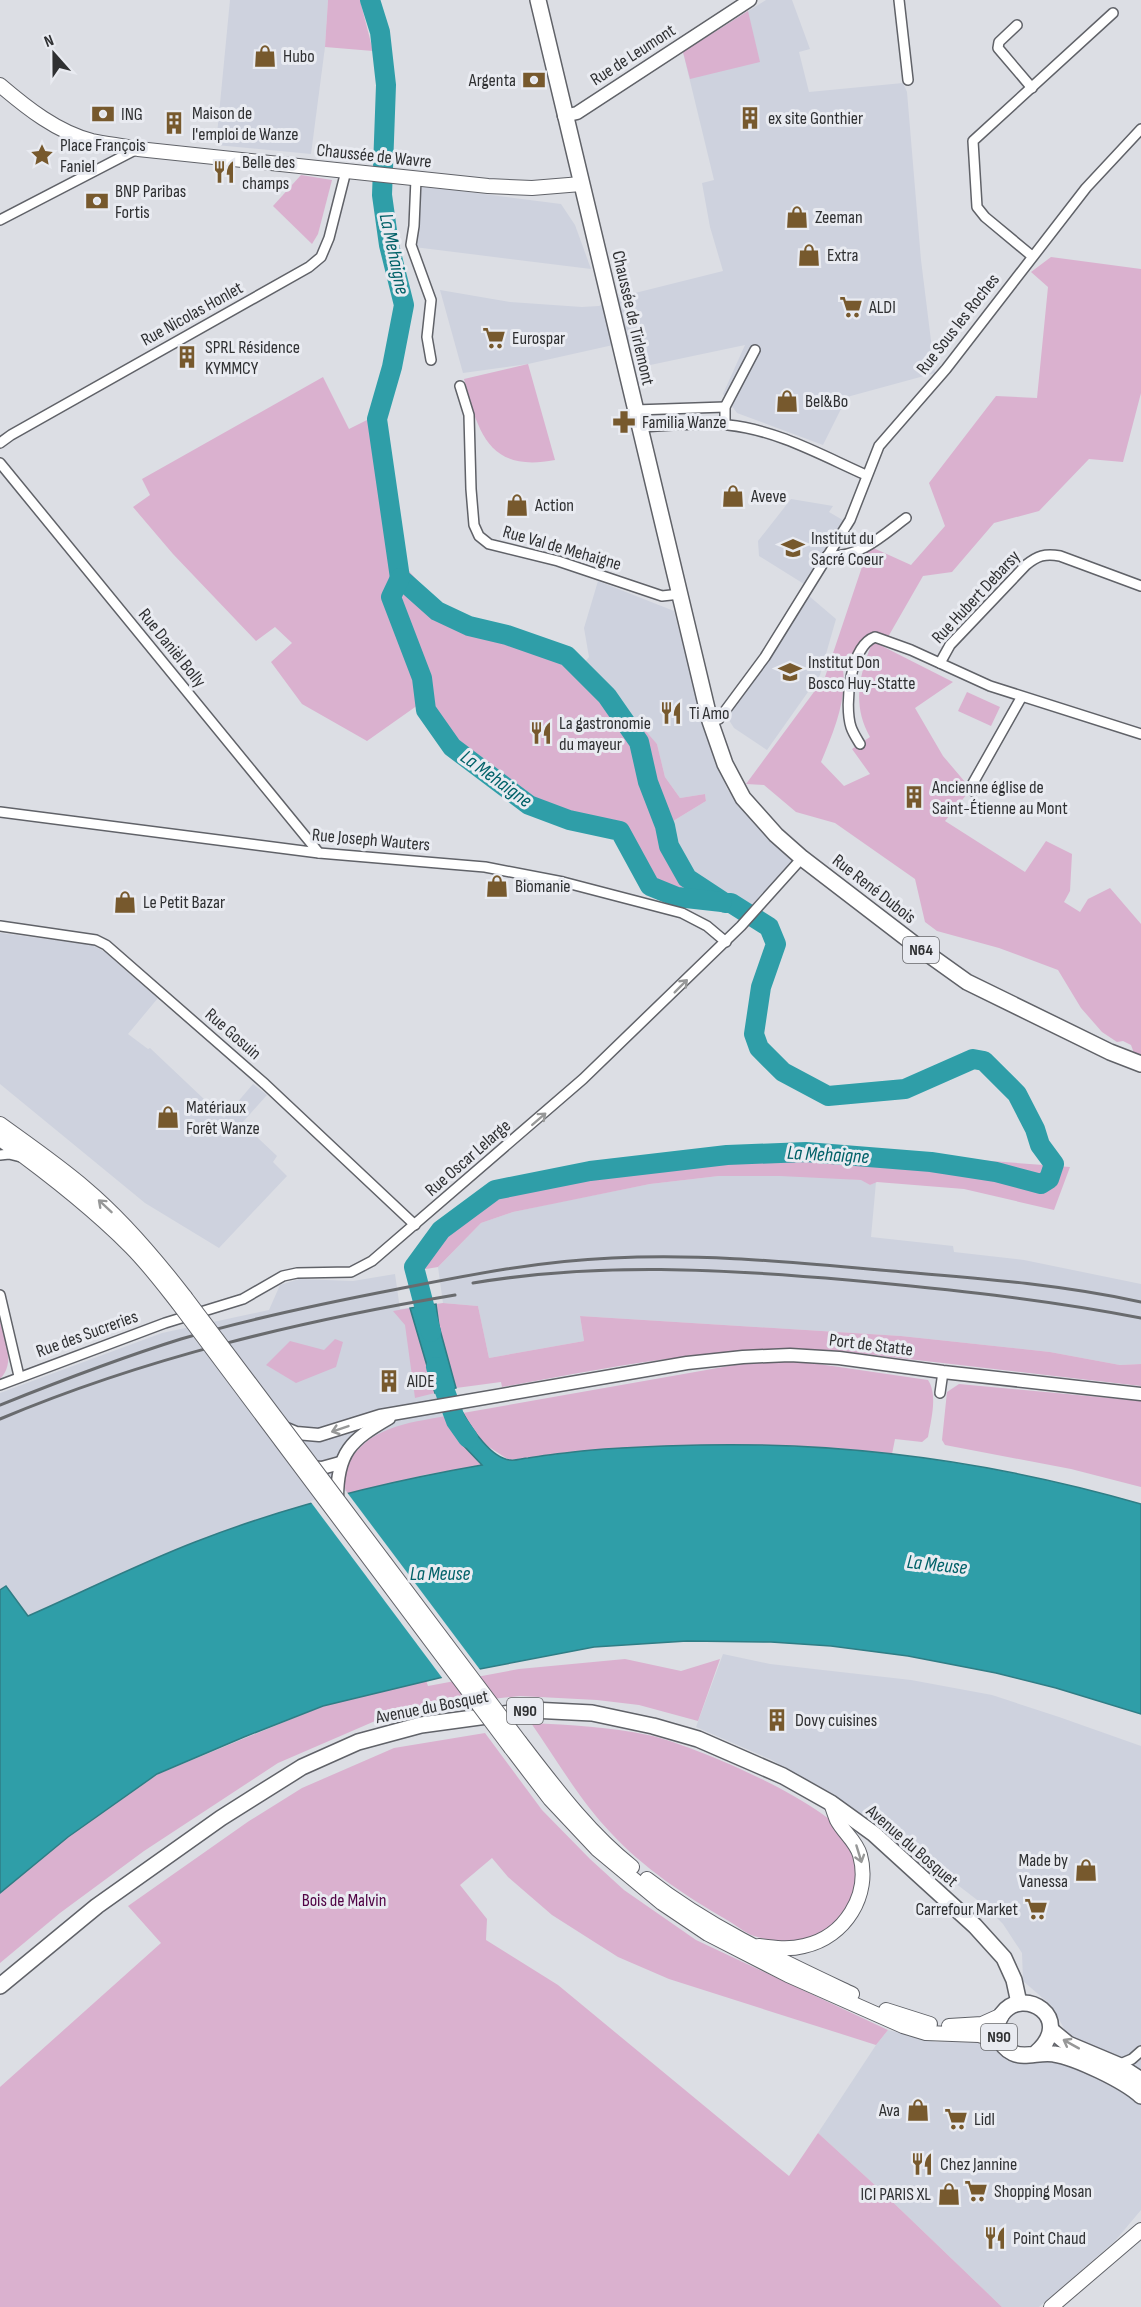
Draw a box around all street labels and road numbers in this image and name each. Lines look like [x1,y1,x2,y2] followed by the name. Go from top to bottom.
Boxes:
[587,19,680,90] street label: Rue de Leumont
[315,140,433,172] street label: Chaussée de Wavre
[607,249,659,388] street label: Chaussée de Tirlemont
[912,269,1004,379] street label: Rue Sous les Roches
[137,277,247,351] street label: Rue Nicolas Honlet
[500,521,624,575] street label: Rue Val de Mehaigne
[927,546,1025,648] street label: Rue Hubert Debarsy
[134,604,210,692] street label: Rue Danièl Bolly
[311,824,431,856] street label: Rue Joseph Wauters
[828,850,920,928] street label: Rue René Dubois
[903,937,939,963] road number: N64
[201,1004,265,1064] street label: Rue Gosuin
[421,1115,515,1201] street label: Rue Oscar Lelarge
[33,1306,141,1362] street label: Rue des Sucreries
[828,1329,914,1361] street label: Port de Statte
[373,1686,491,1728] street label: Avenue du Bosquet
[507,1698,543,1724] road number: N90
[861,1800,962,1892] street label: Avenue du Bosquet
[981,2024,1017,2050] road number: N90

